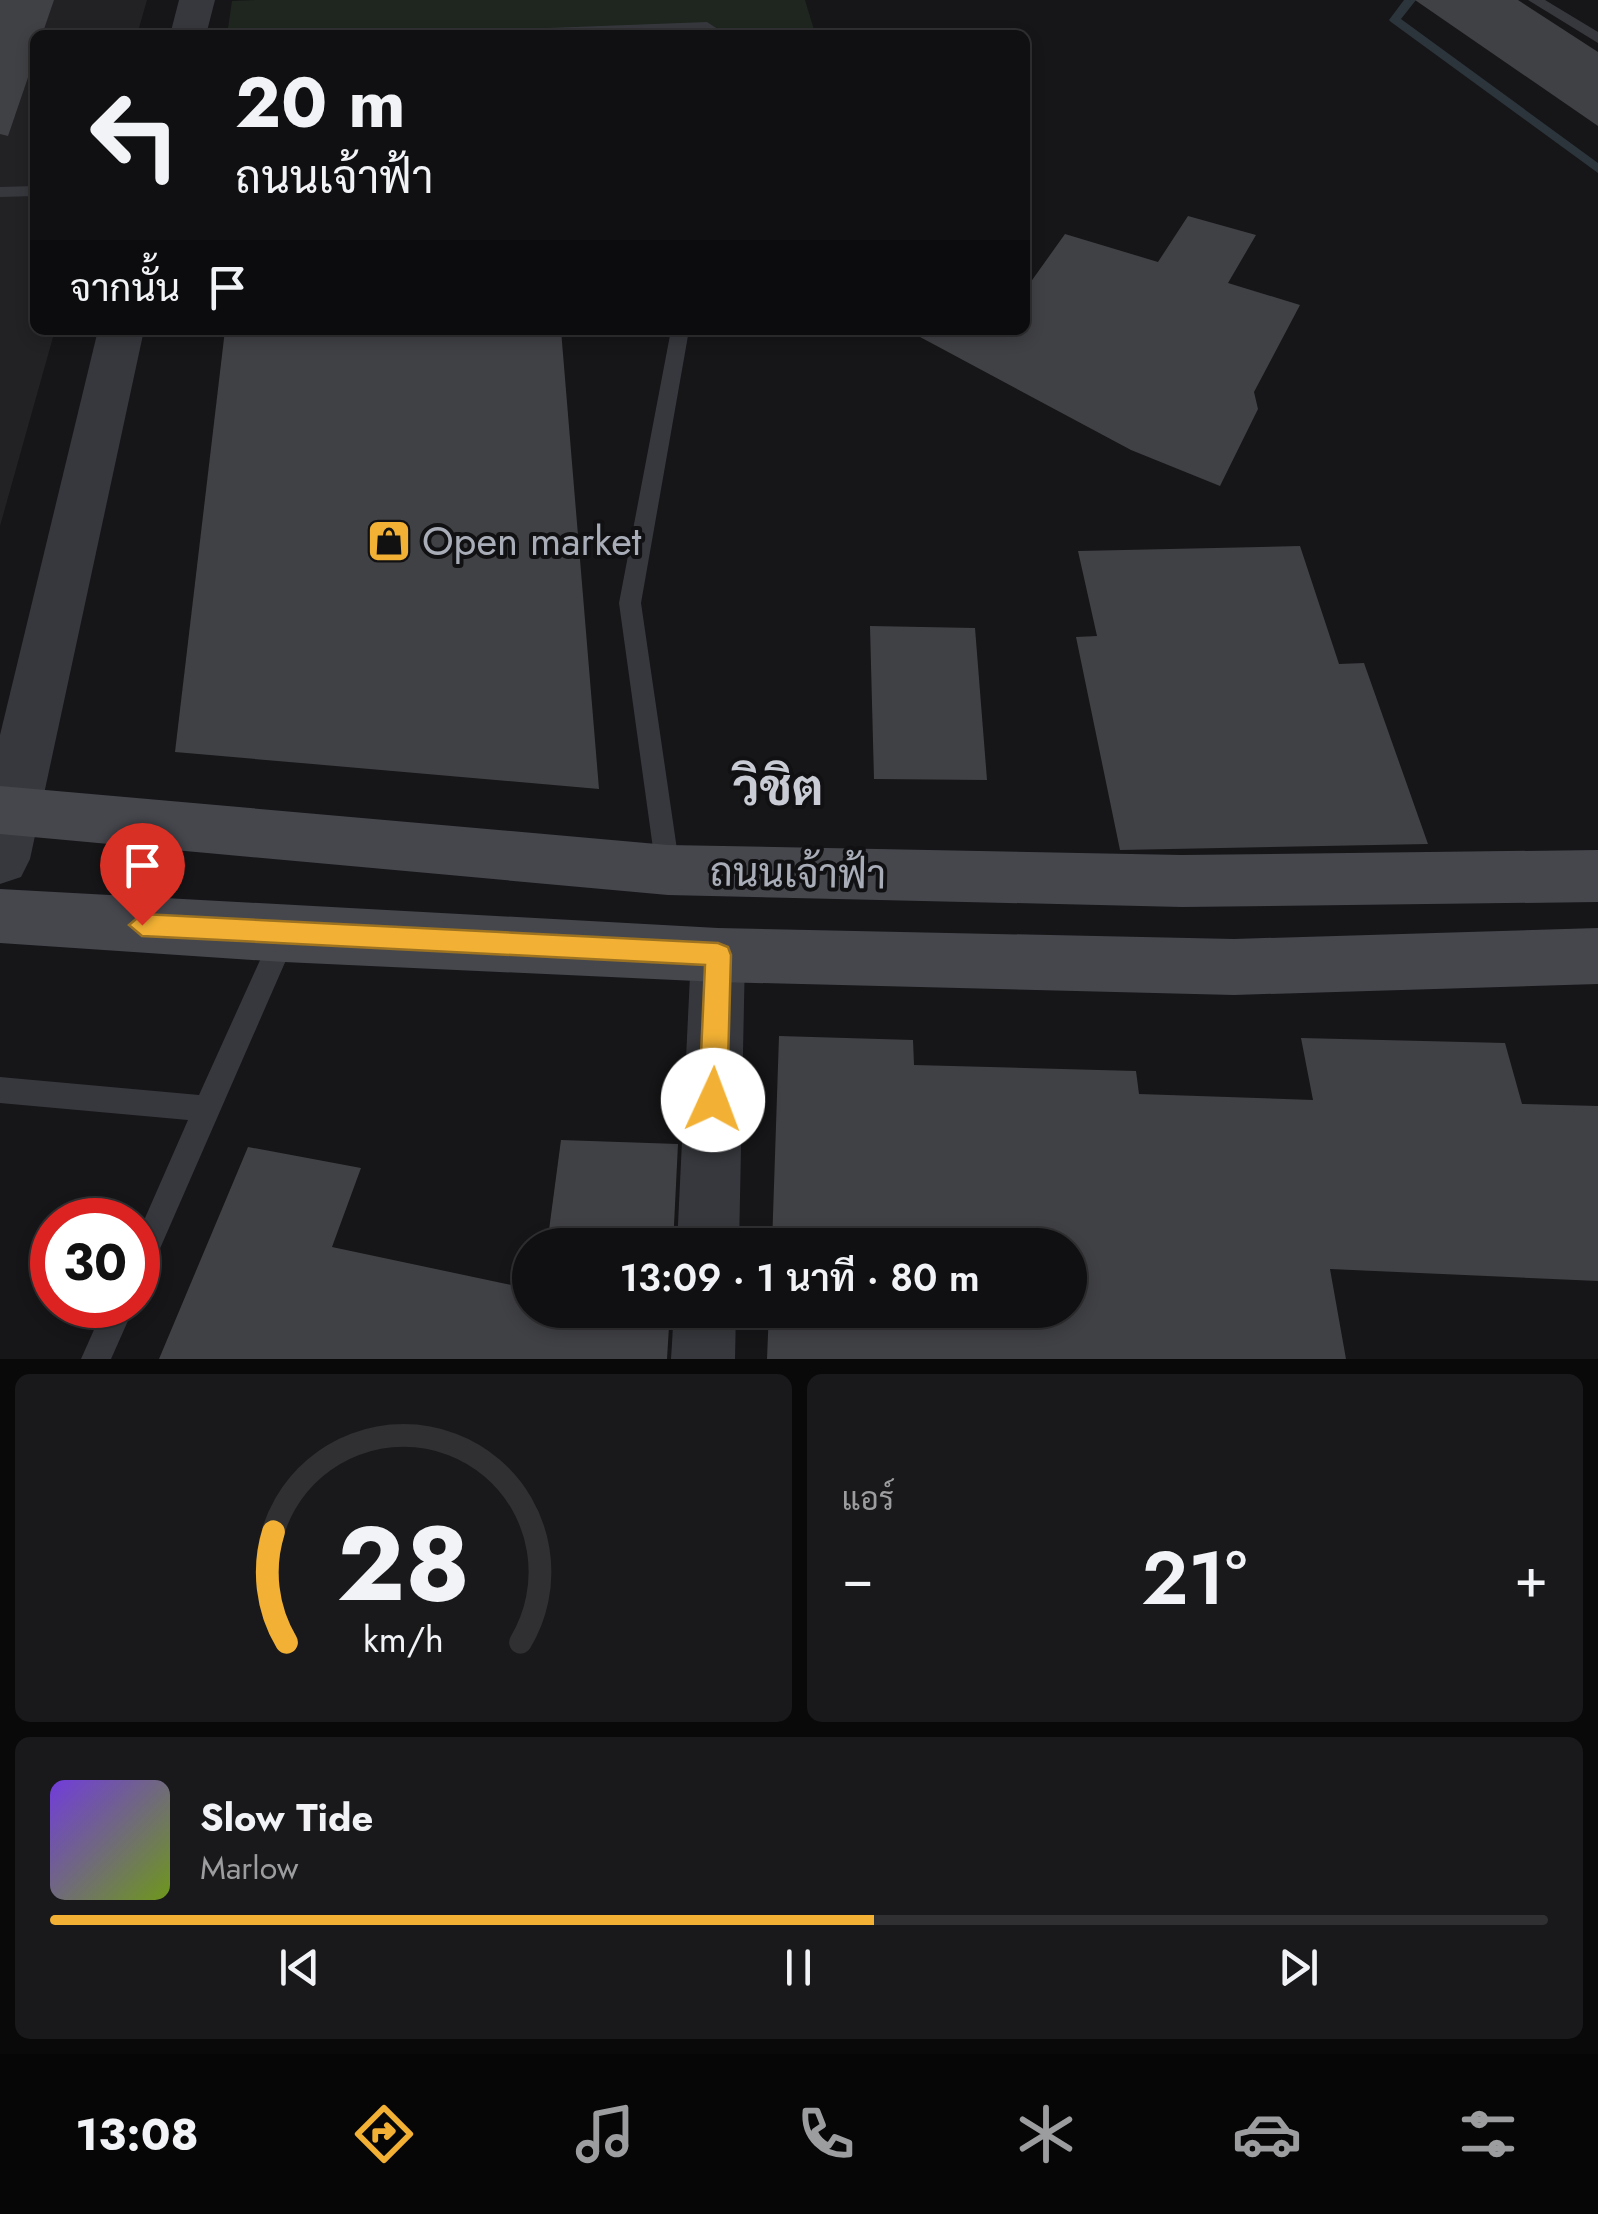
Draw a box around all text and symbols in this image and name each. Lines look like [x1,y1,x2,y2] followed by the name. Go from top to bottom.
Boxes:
[235,52,406,153] text: 20 m
[70,70,200,200] icon: left
[235,145,434,210] text: ถนนเจ้าฟ้า
[70,260,180,315] text: จากนั้น
[200,260,255,315] icon: arrive
[422,512,642,570] place label: Open market
[366,518,412,564] shop icon: Open market
[731,751,823,824] district label: วิชิต
[100,823,185,926] pin
[115,838,170,893] icon: arrive
[709,842,887,904] street label: ถนนเจ้าฟ้า
[661,1048,765,1152] position arrow
[30,1198,160,1328] speed limit sign: 30
[619,1250,980,1305] text: 13:09 · 1 นาที · 80 m
[842,1476,894,1522] text: แอร์
[337,1489,470,1639] text: 28
[1141,1524,1247,1632] text: 21°
[842,1538,874,1618] text: −
[1514,1538,1548,1618] text: +
[363,1614,444,1665] text: km/h
[200,1790,373,1845] text: Slow Tide
[200,1845,298,1891] text: Marlow
[272,1940,327,1995] icon: previous
[771,1940,826,1995] icon: pause
[1271,1940,1326,1995] icon: next
[349,2099,419,2169] icon: directions
[570,2099,640,2169] icon: music
[791,2099,861,2169] icon: phone
[1011,2099,1081,2169] icon: climate
[1232,2099,1302,2169] icon: car
[1453,2099,1523,2169] icon: filters
[75,2102,199,2167] text: 13:08

